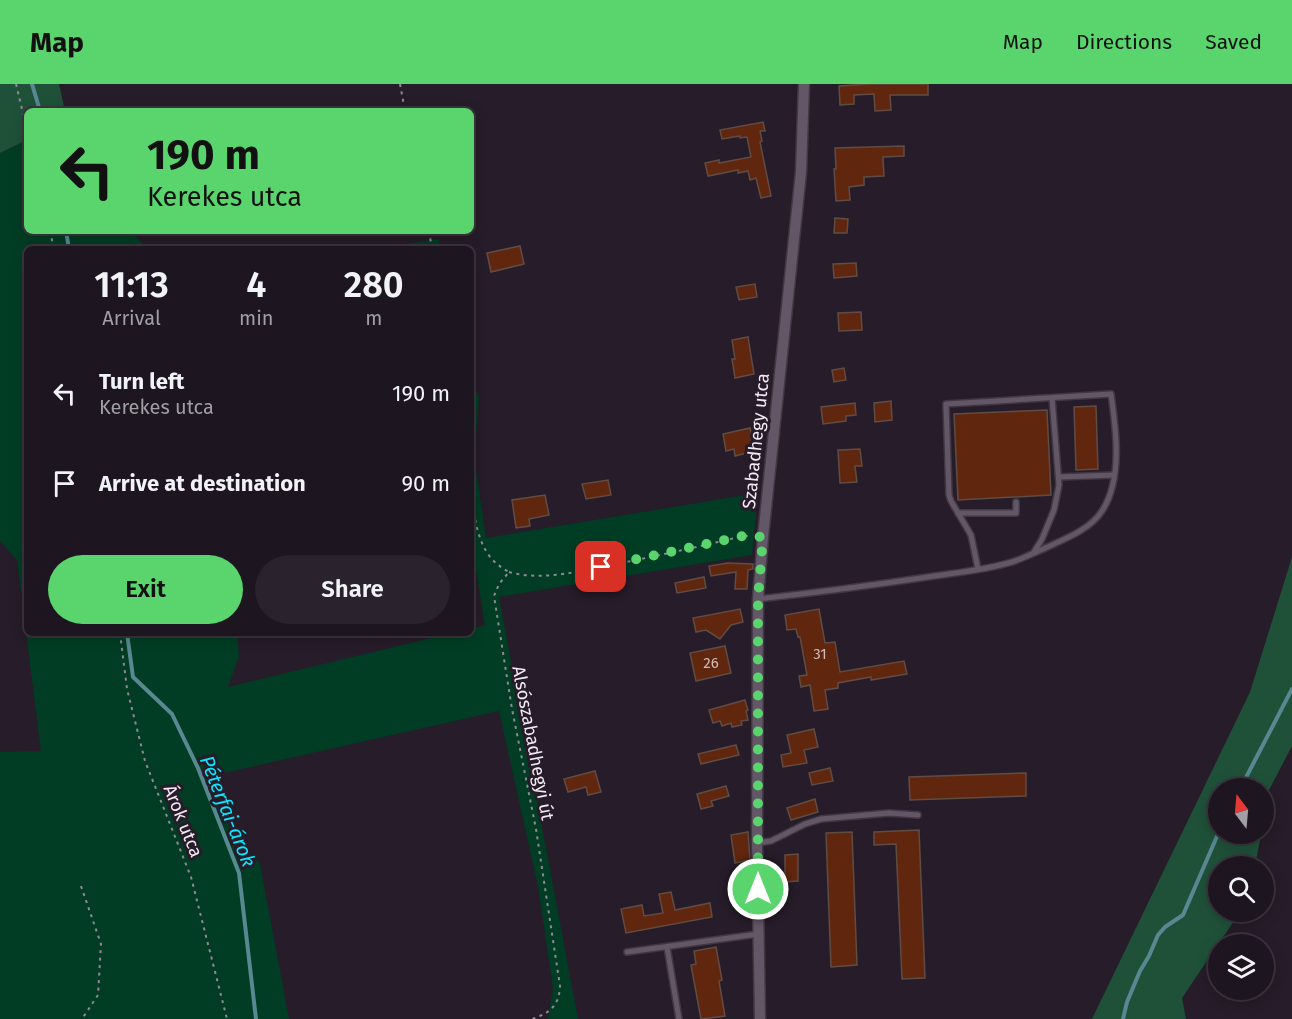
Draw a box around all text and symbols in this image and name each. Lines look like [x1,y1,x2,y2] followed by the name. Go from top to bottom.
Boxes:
[30,26,84,59] text: Map
[1003,29,1043,55] text: Map
[1076,29,1172,55] text: Directions
[1205,29,1262,55] text: Saved
[147,130,260,180] text: 190 m
[48,132,126,210] icon: left
[147,181,302,213] text: Kerekes utca
[94,263,169,307] text: 11:13
[246,263,266,307] text: 4
[344,263,404,307] text: 280
[102,306,161,330] text: Arrival
[239,306,274,330] text: min
[365,306,382,330] text: m
[99,368,184,395] text: Turn left
[738,372,774,510] street label: Szabadhegy utca
[48,377,81,410] icon: left
[392,380,450,407] text: 190 m
[99,395,214,419] text: Kerekes utca
[48,467,81,500] icon: arrive
[99,470,306,497] text: Arrive at destination
[401,470,450,497] text: 90 m
[575,541,626,592] pin
[584,550,617,583] icon: arrive
[48,555,243,624] button: Exit
[255,555,450,624] button: Share
[813,645,827,663] house number: 31
[703,654,719,672] house number: 26
[507,664,559,823] street label: Alsószabadhegyi út
[195,752,261,870] water label: Péterfai-árok
[1208,778,1274,844] north arrow
[1208,778,1274,1000] map controls
[159,781,208,860] street label: Árok utca
[1208,856,1274,922] button: search
[726,857,790,921] position arrow
[1208,934,1274,1000] button: layers

